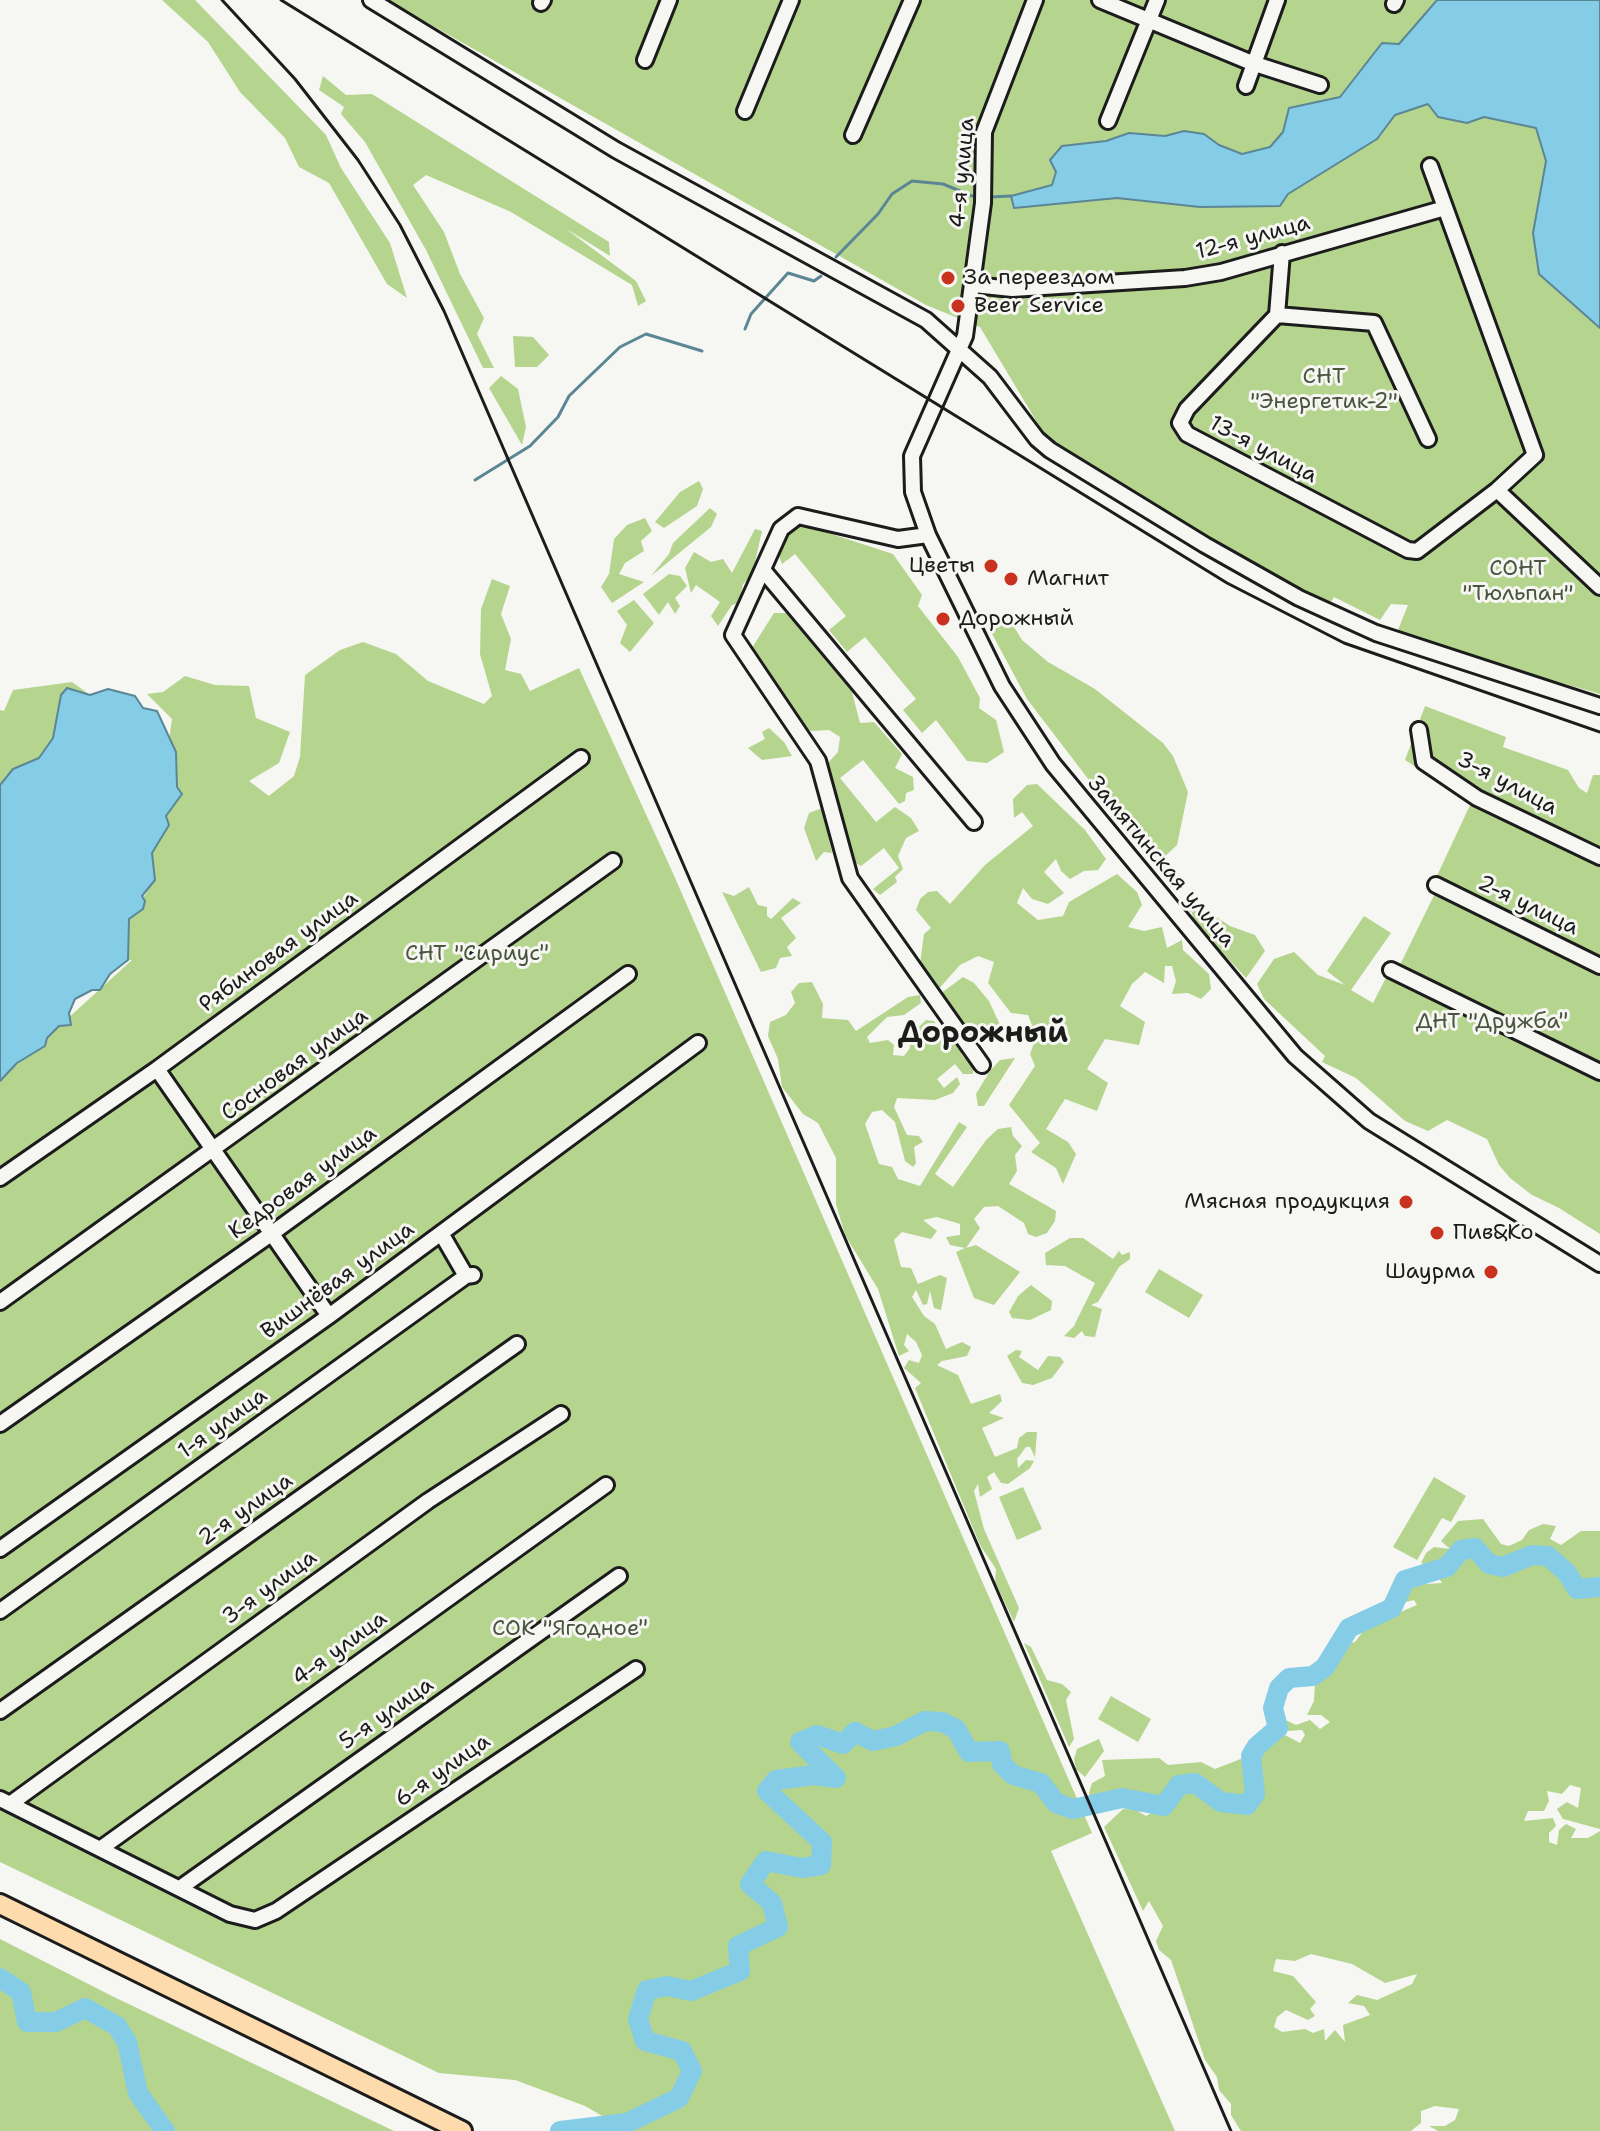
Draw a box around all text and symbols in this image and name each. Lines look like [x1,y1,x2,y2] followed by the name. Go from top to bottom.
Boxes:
[945,117,981,229] street label: 4-я улица
[1193,210,1313,266] street label: 12-я улица
[964,265,1115,291] place label: За переездом
[939,269,957,287] marker: За переездом
[974,293,1104,319] place label: Beer Service
[949,297,967,315] marker: Beer Service
[1250,364,1398,416] park label: СHТ "Энергетик-2"
[1205,411,1321,489] street label: 13-я улица
[909,553,975,579] place label: Цветы
[1462,556,1574,608] park label: СОНТ "Тюльпан"
[982,557,1000,575] marker: Цветы
[1027,566,1109,592] place label: Магнит
[1002,570,1020,588] marker: Магнит
[959,606,1074,632] place label: Дорожный
[934,610,952,628] marker: Дорожный
[1452,747,1562,821] street label: 3-я улица
[1082,771,1240,953] street label: Замятинская улица
[1473,870,1583,942] street label: 2-я улица
[195,886,363,1018] street label: Рябиновая улица
[405,941,549,967] park label: СНТ "Сириус"
[217,1003,373,1127] street label: Сосновая улица
[1416,1009,1568,1035] park label: ДНТ "Дружба"
[898,1016,1068,1052] district label: Дорожный
[224,1121,382,1245] street label: Кедровая улица
[1184,1189,1390,1215] place label: Мясная продукция
[1397,1193,1415,1211] marker: Мясная продукция
[256,1217,420,1345] street label: Вишнёвая улица
[1453,1220,1534,1246] place label: Пив&Ко
[1428,1224,1446,1242] marker: Пив&Ко
[1385,1259,1475,1285] place label: Шаурма
[1482,1263,1500,1281] marker: Шаурма
[173,1383,273,1465] street label: 1-я улица
[194,1468,298,1552] street label: 2-я улица
[218,1545,322,1631] street label: 3-я улица
[288,1606,392,1692] street label: 4-я улица
[492,1616,648,1642] park label: СОК "Ягодное"
[335,1672,439,1756] street label: 5-я улица
[390,1729,496,1813] street label: 6-я улица

